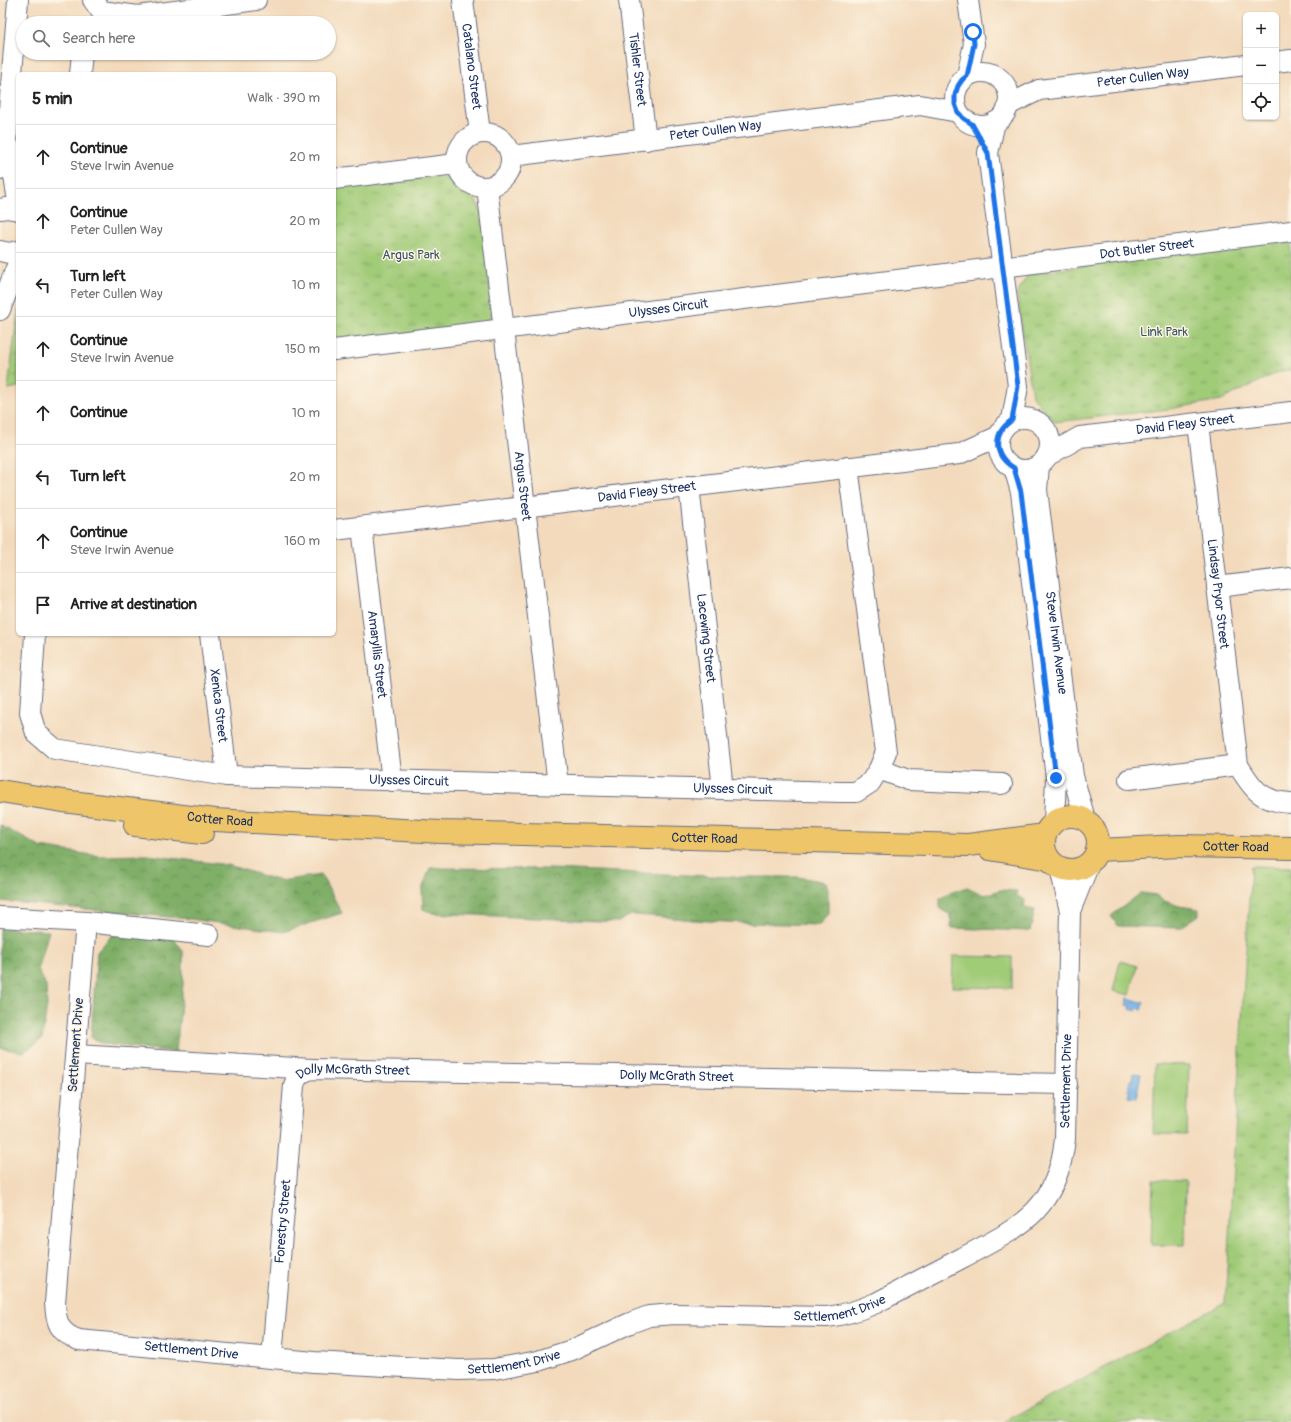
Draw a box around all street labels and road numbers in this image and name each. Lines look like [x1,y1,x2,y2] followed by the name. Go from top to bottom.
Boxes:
[458,23,485,111] street label: Catalano Street
[625,32,650,108] street label: Tishler Street
[1096,64,1190,91] street label: Peter Cullen Way
[668,117,763,144] street label: Peter Cullen Way
[1099,235,1195,263] street label: Dot Butler Street
[628,295,710,321] street label: Ulysses Circuit
[1135,411,1236,438] street label: David Fleay Street
[510,450,535,522] street label: Argus Street
[597,478,697,506] street label: David Fleay Street
[1204,538,1232,650] street label: Lindsay Pryor Street
[1042,590,1071,696] street label: Steve Irwin Avenue
[693,593,719,684] street label: Lacewing Street
[364,609,390,700] street label: Amaryllis Street
[206,668,231,744] street label: Xenica Street
[369,772,450,790] street label: Ulysses Circuit
[693,780,774,798] street label: Ulysses Circuit
[186,809,254,830] street label: Cotter Road
[671,830,738,847] street label: Cotter Road
[1203,838,1269,856] street label: Cotter Road
[65,997,87,1093] street label: Settlement Drive
[1057,1033,1075,1129] street label: Settlement Drive
[293,1061,411,1083] street label: Dolly McGrath Street
[619,1067,735,1085] street label: Dolly McGrath Street
[272,1178,294,1264] street label: Forestry Street
[793,1291,889,1325] street label: Settlement Drive
[143,1338,240,1363] street label: Settlement Drive
[467,1346,563,1378] street label: Settlement Drive

